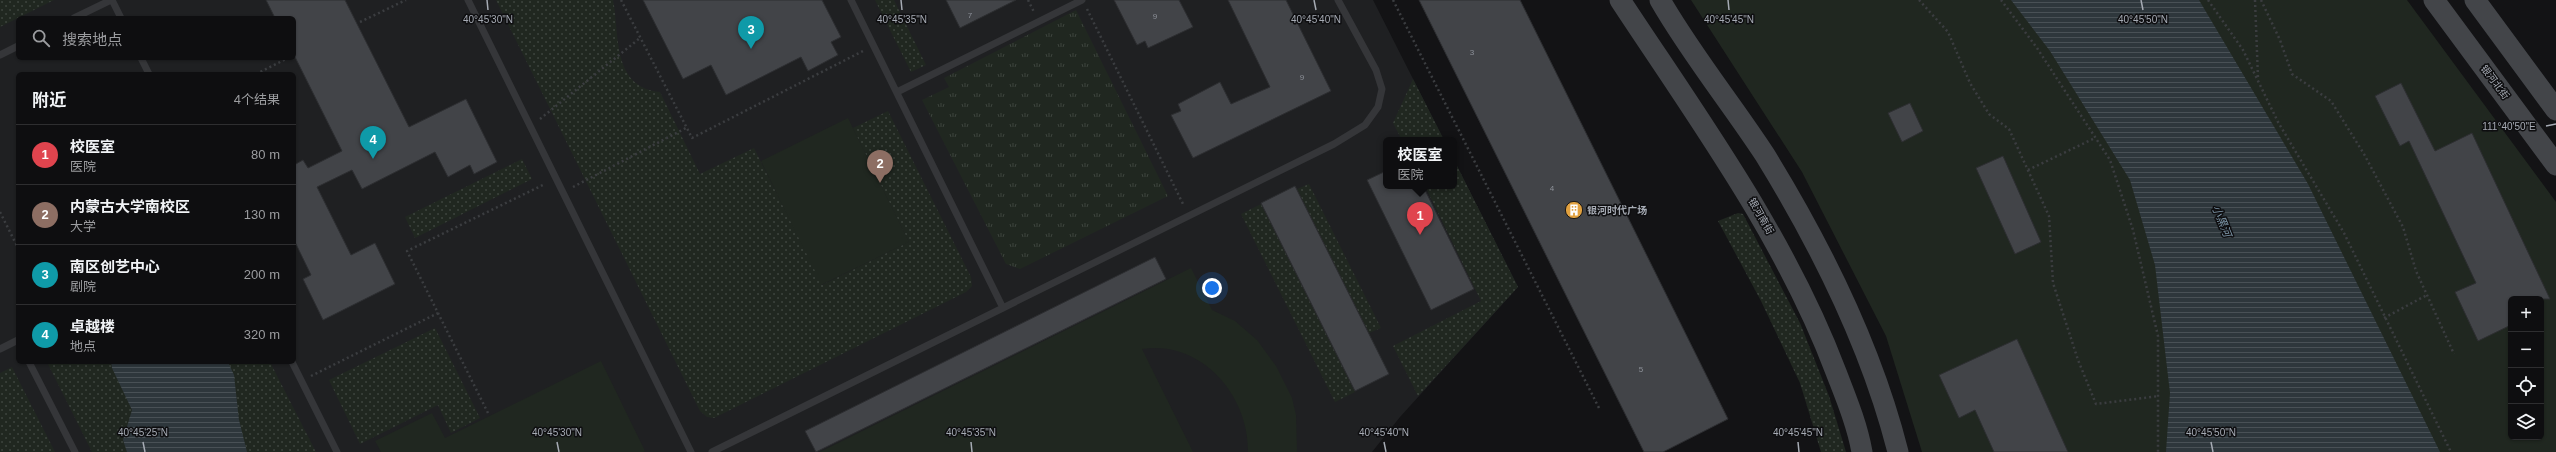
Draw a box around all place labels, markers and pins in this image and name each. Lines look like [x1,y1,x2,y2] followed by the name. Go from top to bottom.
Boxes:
[738,16,764,49] pin: 3
[360,126,386,159] pin: 4
[867,150,893,183] pin: 2
[1564,200,1584,220] building icon: 银河时代广场
[1407,202,1433,235] pin: 1
[1587,204,1647,216] place label: 银河时代广场

